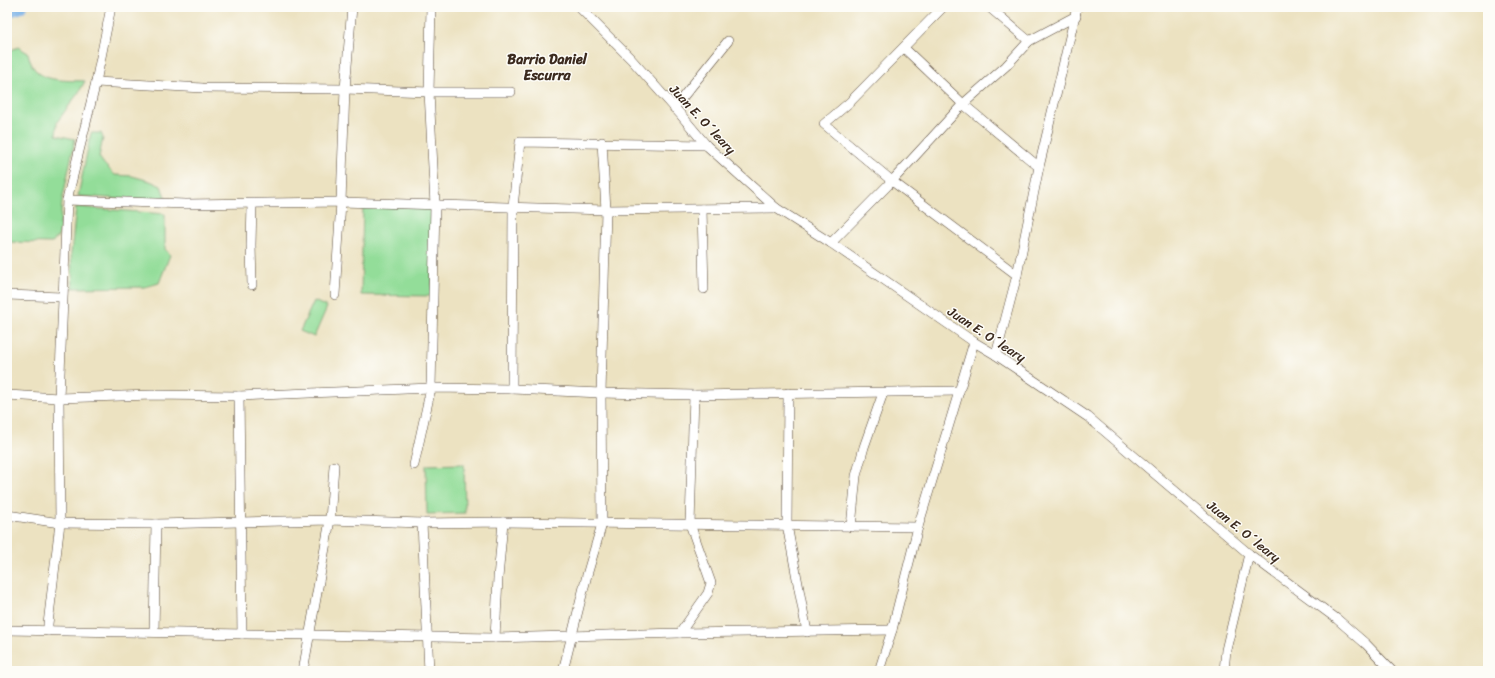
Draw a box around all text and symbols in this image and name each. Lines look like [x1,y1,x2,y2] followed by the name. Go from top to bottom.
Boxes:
[507,47,588,88] district label: Barrio Daniel Escurra
[663,78,742,160] street label: Juan E. O´leary
[942,300,1031,369] street label: Juan E. O´leary
[1201,494,1286,569] street label: Juan E. O´leary

